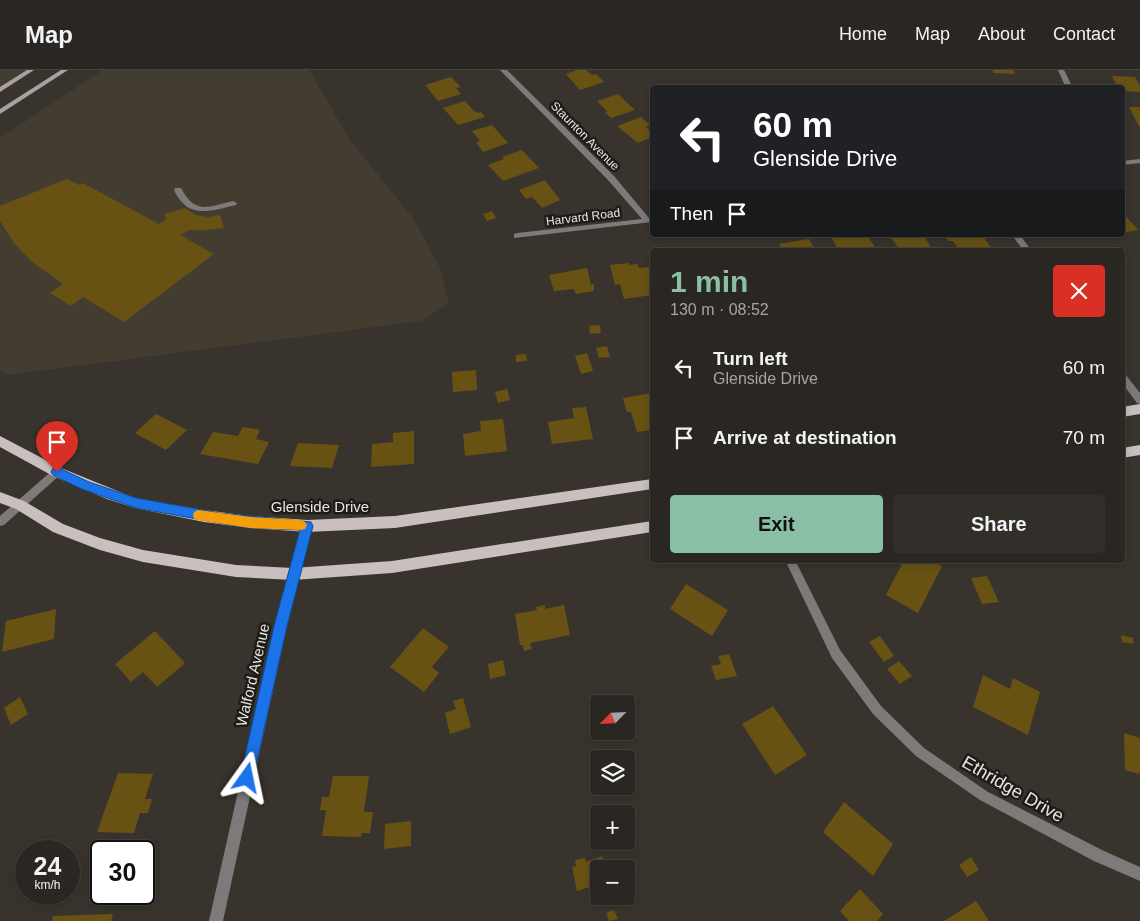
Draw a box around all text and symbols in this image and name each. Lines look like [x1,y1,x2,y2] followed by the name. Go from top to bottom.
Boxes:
[25,21,73,48] text: Map
[839,24,887,44] text: Home
[915,24,950,44] text: Map
[978,24,1025,44] text: About
[1053,24,1115,44] text: Contact
[548,99,622,173] street label: Staunton Avenue
[670,105,735,170] icon: left
[753,105,833,144] text: 60 m
[753,146,897,171] text: Glenside Drive
[723,200,751,228] icon: arrive
[670,203,713,224] text: Then
[545,206,621,228] street label: Harvard Road
[670,265,748,298] text: 1 min
[1053,265,1105,317] button: close
[670,301,769,318] text: 130 m · 08:52
[713,348,788,369] text: Turn left
[670,354,698,382] icon: left
[1063,357,1105,378] text: 60 m
[713,370,818,387] text: Glenside Drive
[36,421,78,472] pin
[670,424,698,452] icon: arrive
[713,427,897,448] text: Arrive at destination
[1063,427,1105,448] text: 70 m
[43,428,71,456] icon: arrive
[670,495,883,553] button: Exit
[893,495,1105,553] button: Share
[271,498,369,515] street label: Glenside Drive
[232,622,273,728] street label: Walford Avenue
[590,695,635,740] north arrow
[590,695,635,905] map controls
[590,750,635,795] button: layers
[220,751,272,803] position arrow
[959,752,1067,826] street label: Ethridge Drive
[590,805,635,850] button: +
[90,840,155,905] speed limit sign: 30
[34,852,61,880] text: 24
[590,860,635,905] button: −
[34,878,61,892] text: km/h

